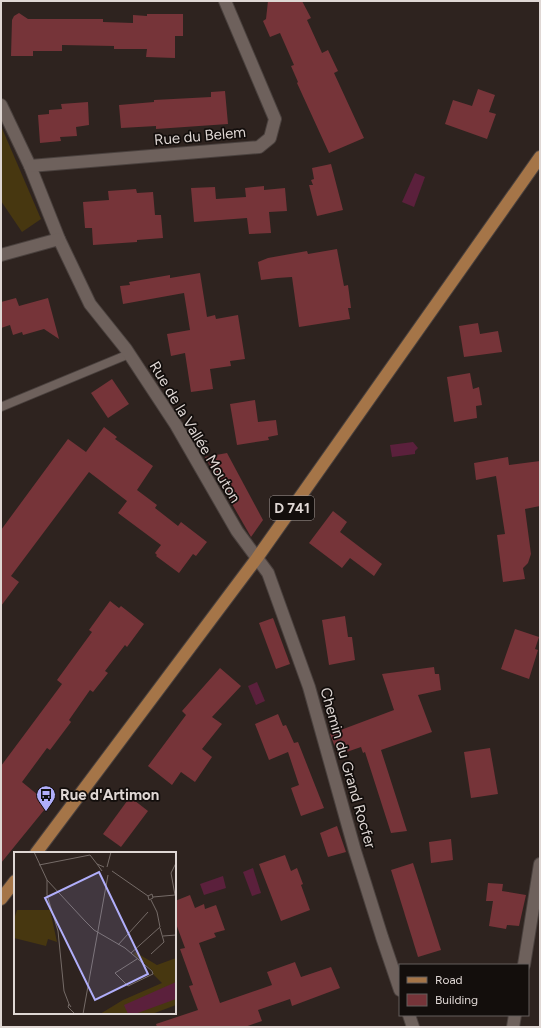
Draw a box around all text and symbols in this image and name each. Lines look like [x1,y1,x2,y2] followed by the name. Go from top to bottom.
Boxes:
[153,123,247,149] street label: Rue du Belem
[146,358,244,506] street label: Rue de la Vallée Mouton
[270,496,314,520] road number: D 741
[316,685,380,851] street label: Chemin du Grand Rocfer
[35,784,57,812] bus stop icon: Rue d'Artimon
[60,786,159,804] place label: Rue d'Artimon
[14,852,176,1014] inset map
[399,964,529,1016] legend
[435,973,463,987] text: Road
[435,993,478,1007] text: Building

